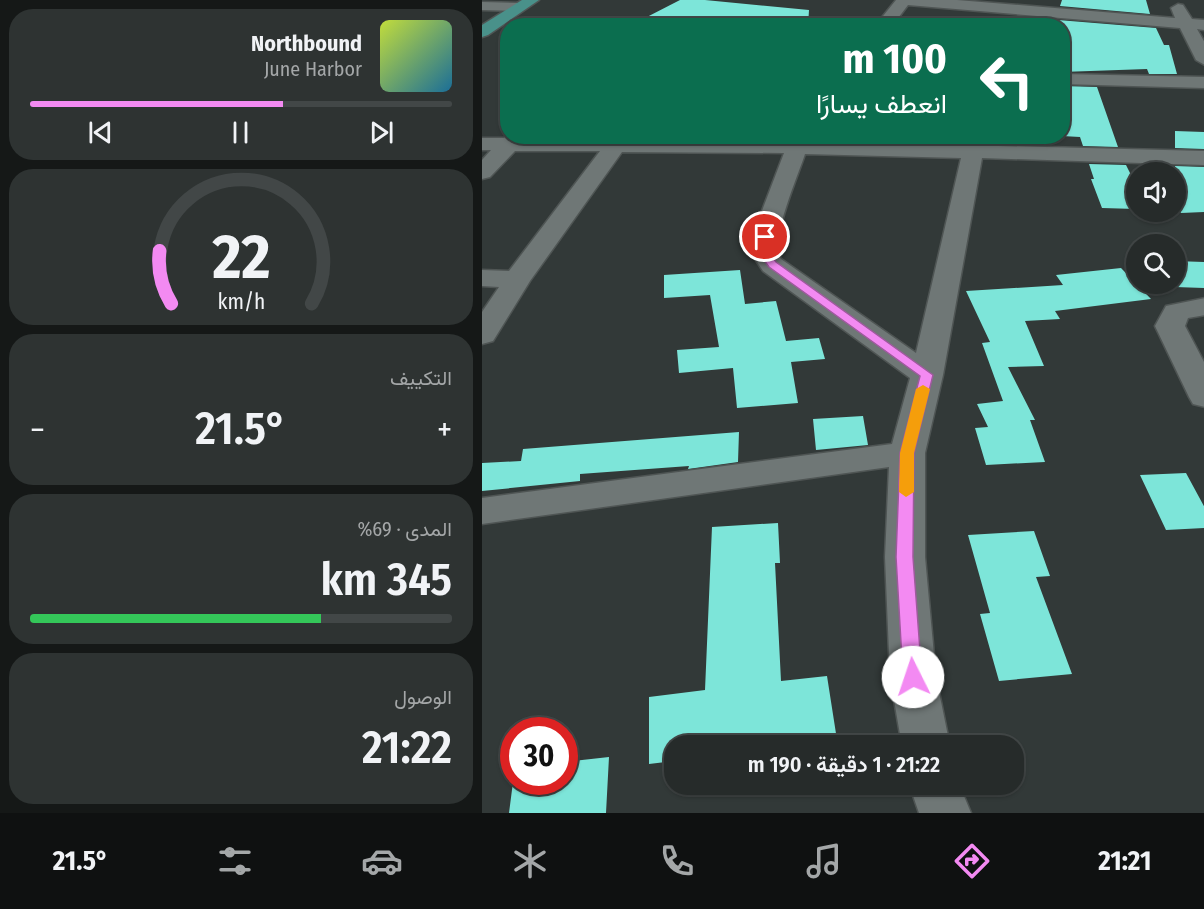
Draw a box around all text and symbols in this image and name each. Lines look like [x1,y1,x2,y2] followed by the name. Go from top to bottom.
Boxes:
[251,30,362,57] text: Northbound
[843,34,947,84] text: 100 m
[968,42,1046,120] icon: left
[264,57,362,81] text: June Harbor
[816,88,947,120] text: انعطف يسارًا
[84,116,117,149] icon: previous
[224,116,257,149] icon: pause
[365,116,398,149] icon: next
[1126,162,1186,294] map controls
[1126,162,1186,222] button: sound
[739,211,790,262] pin
[211,220,270,295] text: 22
[748,220,781,253] icon: arrive
[1126,234,1186,294] button: search
[217,289,265,315] text: km/h
[390,366,452,390] text: التكييف
[195,402,287,456] text: 21.5°
[30,410,45,450] text: −
[437,410,452,450] text: +
[357,517,452,541] text: المدى · 69%
[320,553,452,607] text: 345 km
[881,645,945,709] position arrow
[394,685,452,709] text: الوصول
[500,717,578,795] speed limit sign: 30
[362,721,452,775] text: 21:22
[748,751,940,778] text: 21:22 · 1 دقيقة · 190 m
[214,840,256,882] icon: filters
[361,840,403,882] icon: car
[509,840,551,882] icon: climate
[656,840,698,882] icon: phone
[803,840,845,882] icon: music
[951,840,993,882] icon: directions
[53,845,108,877] text: 21.5°
[1098,845,1151,877] text: 21:21

